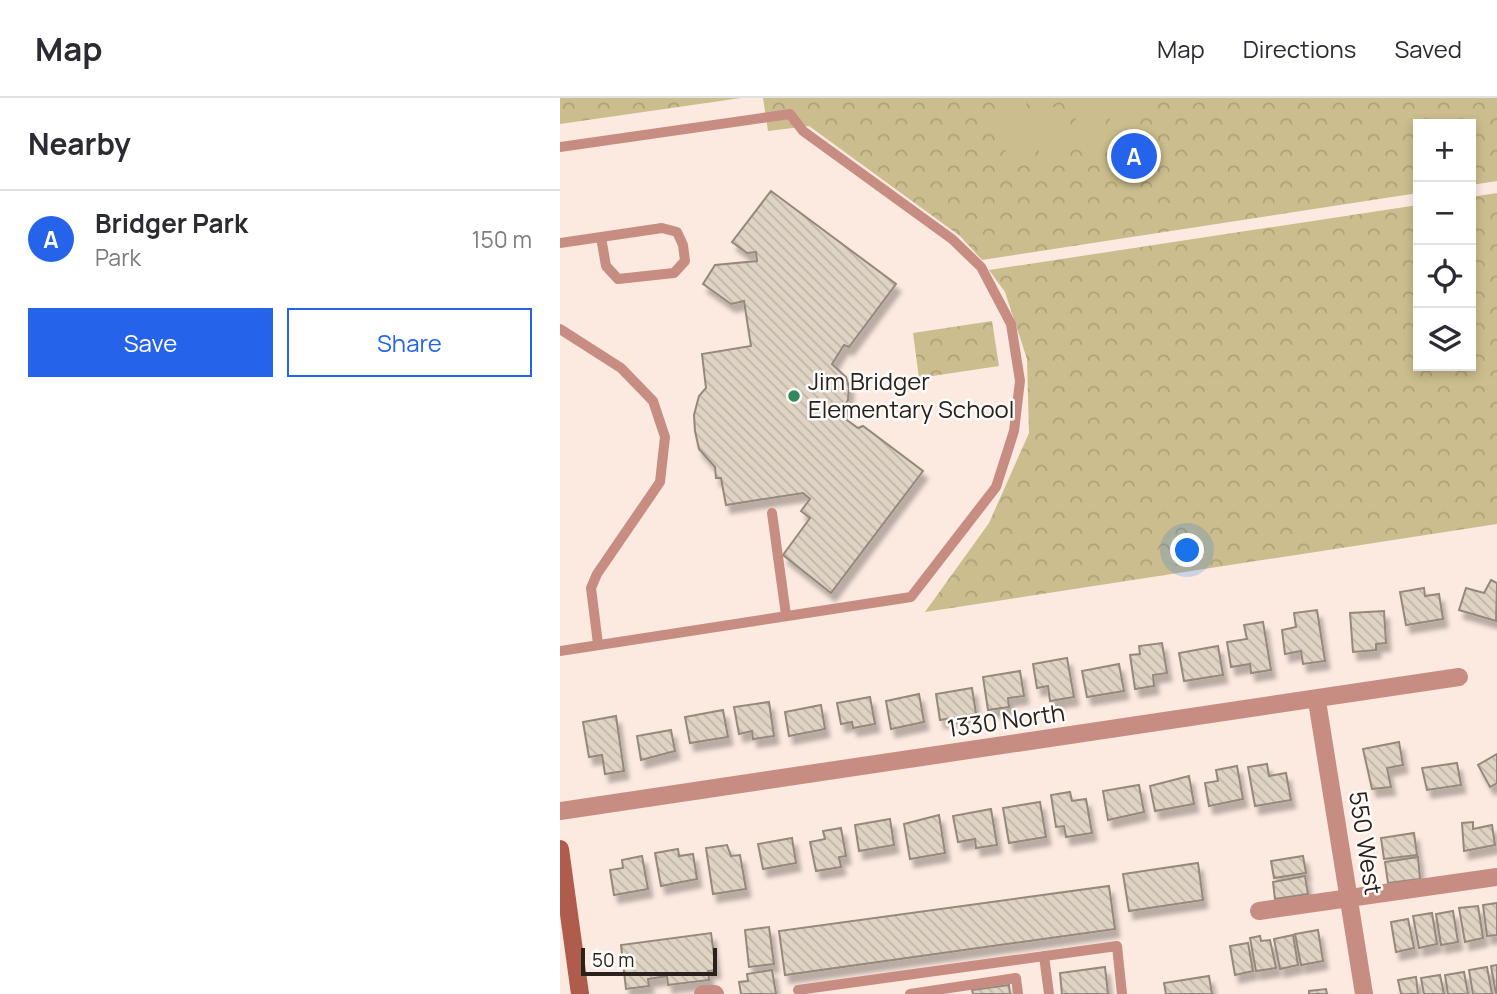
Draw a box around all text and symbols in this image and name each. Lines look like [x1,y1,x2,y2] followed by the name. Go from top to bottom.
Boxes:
[35,26,103,71] text: Map
[1157,32,1205,65] text: Map
[1243,32,1356,65] text: Directions
[1394,32,1462,65] text: Saved
[1413,119,1476,371] map controls
[1413,119,1476,182] button: +
[28,123,131,164] text: Nearby
[1111,130,1157,182] pin: A
[1413,182,1476,245] button: −
[95,205,248,241] text: Bridger Park
[43,223,59,255] text: A
[472,223,532,255] text: 150 m
[95,241,141,273] text: Park
[1413,245,1476,308] button: locate
[28,308,273,377] button: Save
[287,308,532,377] button: Share
[1413,308,1476,371] button: layers
[808,364,1014,425] place label: Jim Bridger Elementary School
[786,388,802,404] marker: Jim Bridger Elementary School
[1170,533,1204,567] your location
[945,695,1067,744] street label: 1330 North
[1342,789,1391,897] street label: 550 West
[581,945,718,977] scale bar
[592,947,634,973] text: 50 m

